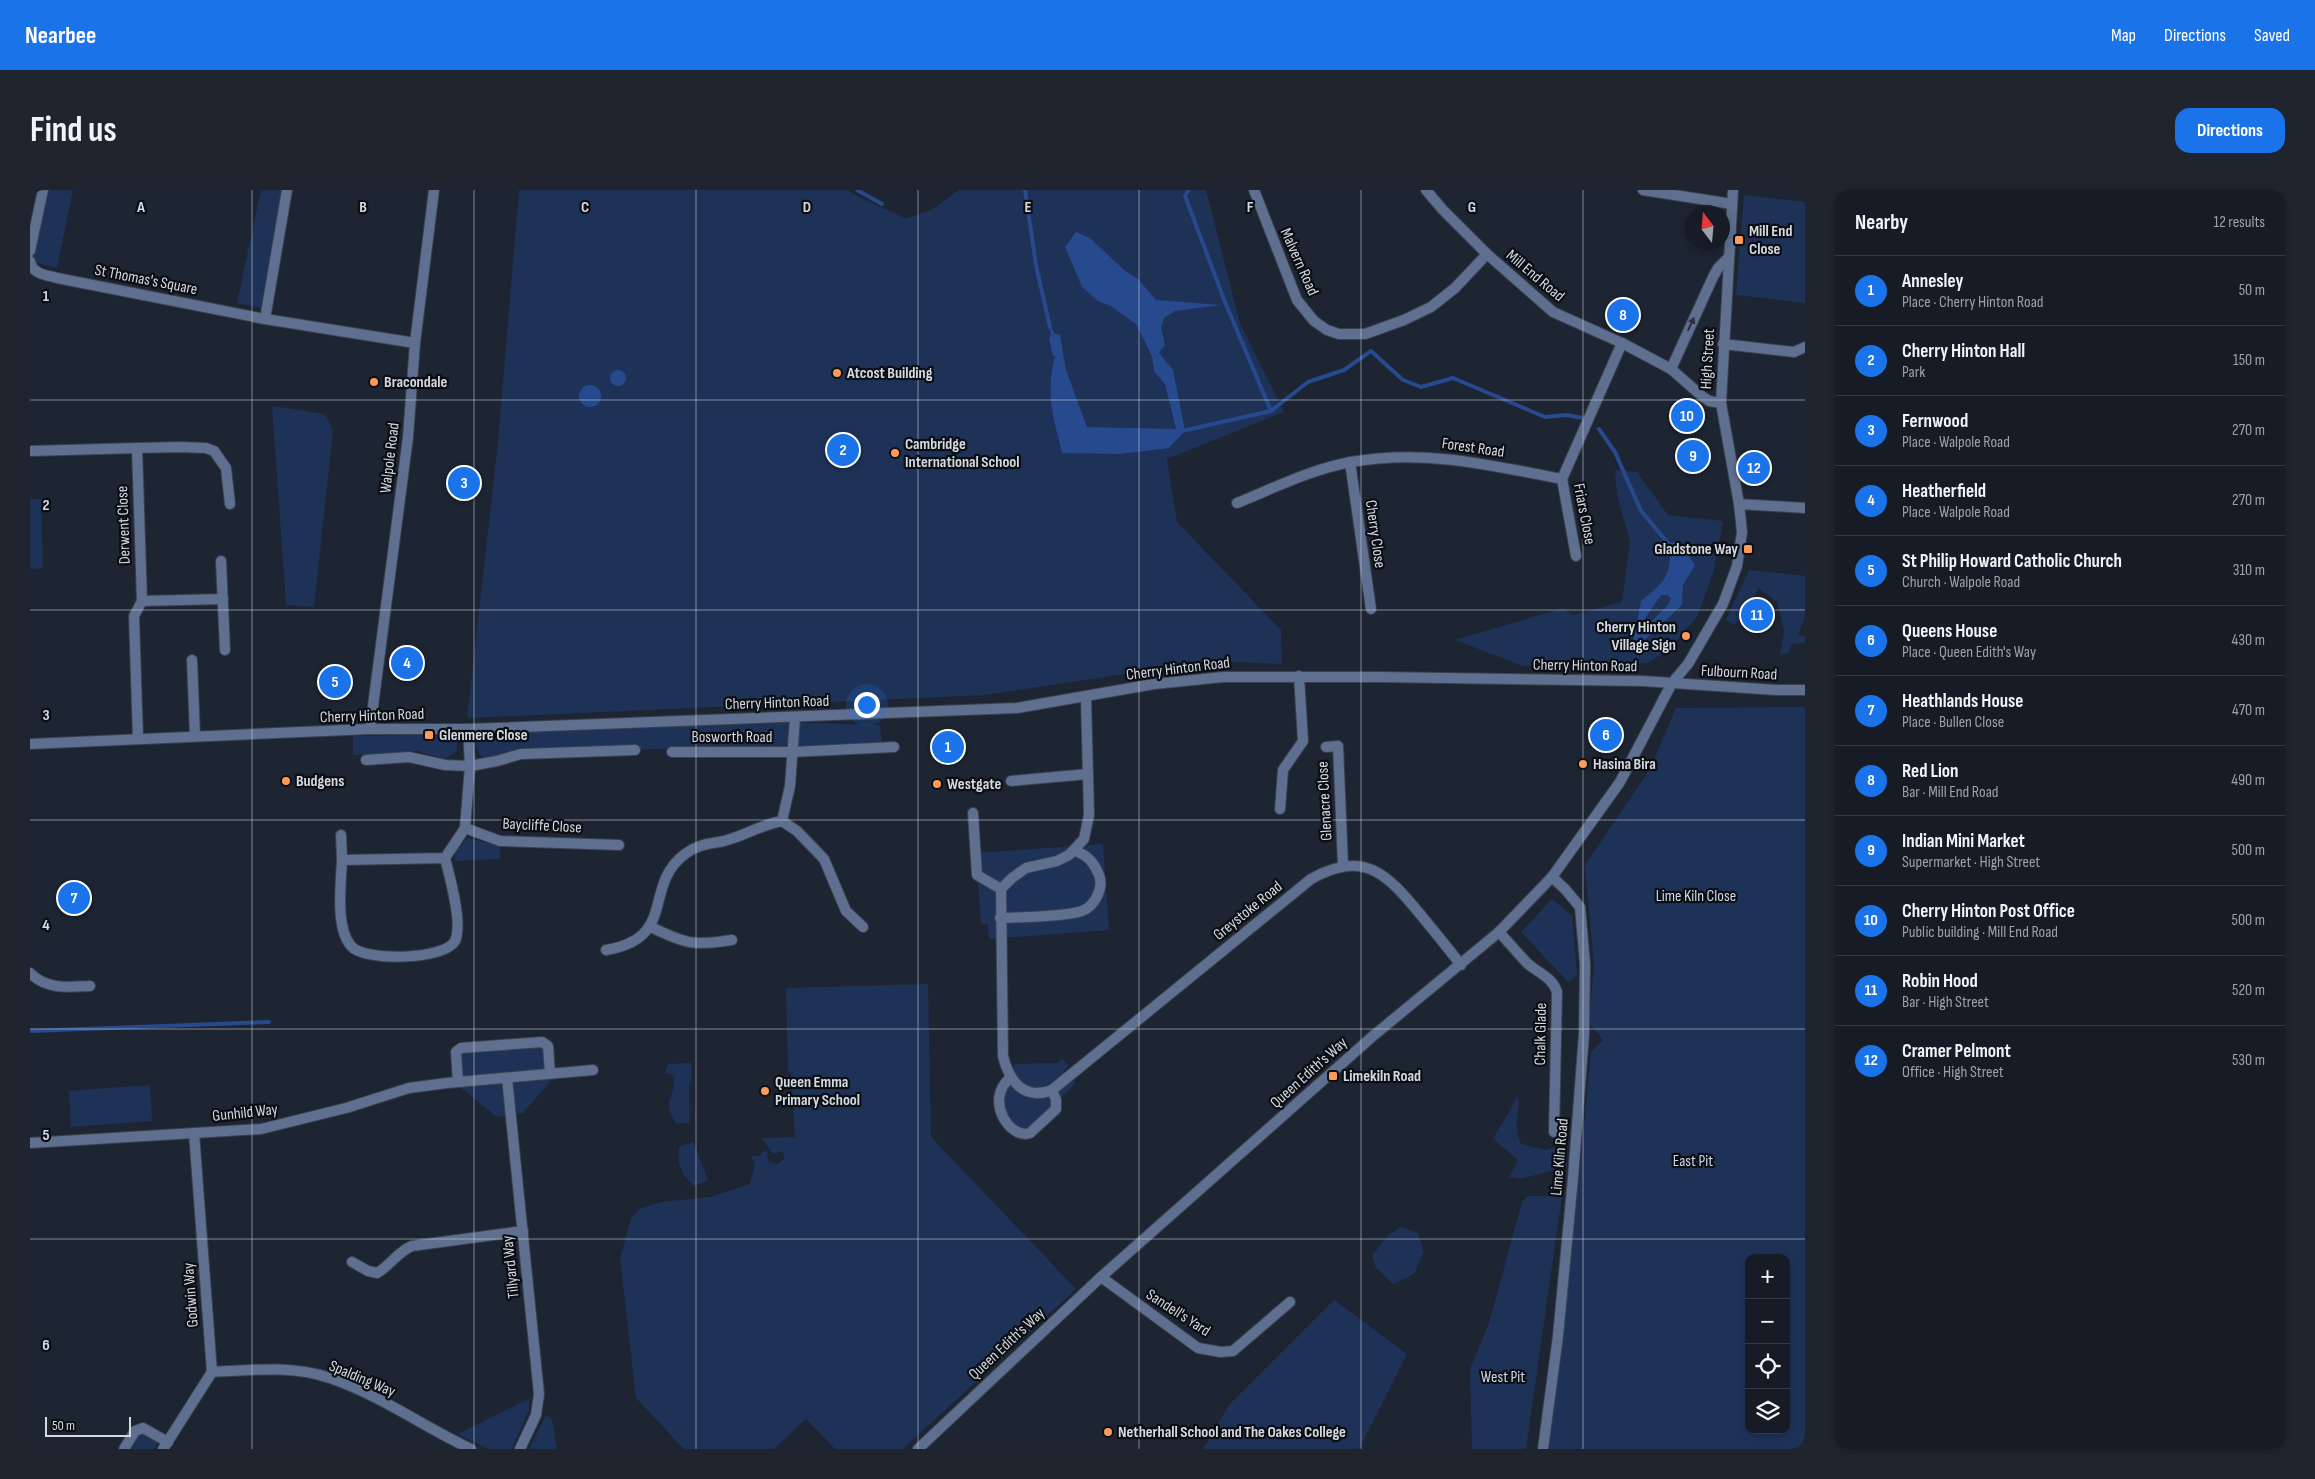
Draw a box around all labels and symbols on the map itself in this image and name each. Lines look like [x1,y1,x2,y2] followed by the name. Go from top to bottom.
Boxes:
[136,198,145,217] text: A
[359,198,367,217] text: B
[581,198,589,217] text: C
[803,198,811,217] text: D
[1025,198,1032,217] text: E
[1247,198,1254,217] text: F
[1468,198,1476,217] text: G
[1685,205,1730,250] north arrow
[1749,222,1792,259] place label: Mill End Close
[1276,225,1322,299] street label: Malvern Road
[1733,234,1745,246] marker: Mill End Close
[1502,246,1568,306] street label: Mill End Road
[93,261,199,299] street label: St Thomas's Square
[43,287,50,306] text: 1
[1607,296,1639,334] pin: 8
[1687,317,1695,331] one-way arrow
[1697,328,1719,390] street label: High Street
[846,364,933,383] place label: Atcost Building
[831,367,843,379] marker: Atcost Building
[384,373,447,392] place label: Bracondale
[368,376,380,388] marker: Bracondale
[1671,397,1703,435] pin: 10
[376,422,404,494] street label: Walpole Road
[827,431,859,469] pin: 2
[1440,434,1506,462] street label: Forest Road
[905,435,1020,472] place label: Cambridge International School
[1677,437,1709,475] pin: 9
[889,447,901,459] marker: Cambridge International School
[1738,449,1770,487] pin: 12
[448,464,480,502] pin: 3
[1569,482,1599,546] street label: Friars Close
[113,485,135,565] street label: Derwent Close
[42,496,50,515] text: 2
[1361,499,1389,569] street label: Cherry Close
[1654,540,1738,559] place label: Gladstone Way
[1742,543,1754,555] marker: Gladstone Way
[1741,596,1773,634] pin: 11
[1596,618,1676,655] place label: Cherry Hinton Village Sign
[1680,630,1692,642] marker: Cherry Hinton Village Sign
[391,644,423,682] pin: 4
[1125,653,1231,685] street label: Cherry Hinton Road
[1533,656,1637,676] street label: Cherry Hinton Road
[1700,662,1778,684] street label: Fulbourn Road
[319,663,351,701] pin: 5
[724,692,830,714] street label: Cherry Hinton Road
[854,692,880,718] your location
[319,705,425,727] street label: Cherry Hinton Road
[42,706,50,725] text: 3
[1590,716,1622,754] pin: 6
[439,726,528,745] place label: Glenmere Close
[692,728,772,747] street label: Bosworth Road
[932,728,964,766] pin: 1
[423,729,435,741] marker: Glenmere Close
[1593,755,1656,774] place label: Hasina Bira
[1577,758,1589,770] marker: Hasina Bira
[1313,761,1337,841] street label: Glenacre Close
[296,772,344,791] place label: Budgens
[280,775,292,787] marker: Budgens
[947,775,1001,794] place label: Westgate
[931,778,943,790] marker: Westgate
[502,814,582,838] street label: Baycliffe Close
[1210,877,1286,945] street label: Greystoke Road
[58,879,90,917] pin: 7
[1656,887,1736,906] park label: Lime Kiln Close
[42,916,50,935] text: 4
[1531,1003,1551,1065] street label: Chalk Glade
[1267,1033,1351,1113] street label: Queen Edith's Way
[1343,1067,1421,1086] place label: Limekiln Road
[1327,1070,1339,1082] marker: Limekiln Road
[775,1073,860,1110] place label: Queen Emma Primary School
[759,1085,771,1097] marker: Queen Emma Primary School
[211,1100,279,1126] street label: Gunhild Way
[1547,1118,1573,1196] street label: Lime Kiln Road
[42,1126,50,1145] text: 5
[1673,1152,1713,1171] park label: East Pit
[498,1235,524,1299] street label: Tillyard Way
[179,1262,203,1328] street label: Godwin Way
[1142,1285,1214,1341] street label: Sandell's Yard
[965,1304,1049,1384] street label: Queen Edith's Way
[42,1336,50,1355] text: 6
[326,1357,398,1401] street label: Spalding Way
[1481,1368,1525,1387] park label: West Pit
[45,1414,131,1437] scale bar
[1118,1423,1346,1442] place label: Netherhall School and The Oakes College
[1102,1426,1114,1438] marker: Netherhall School and The Oakes College

